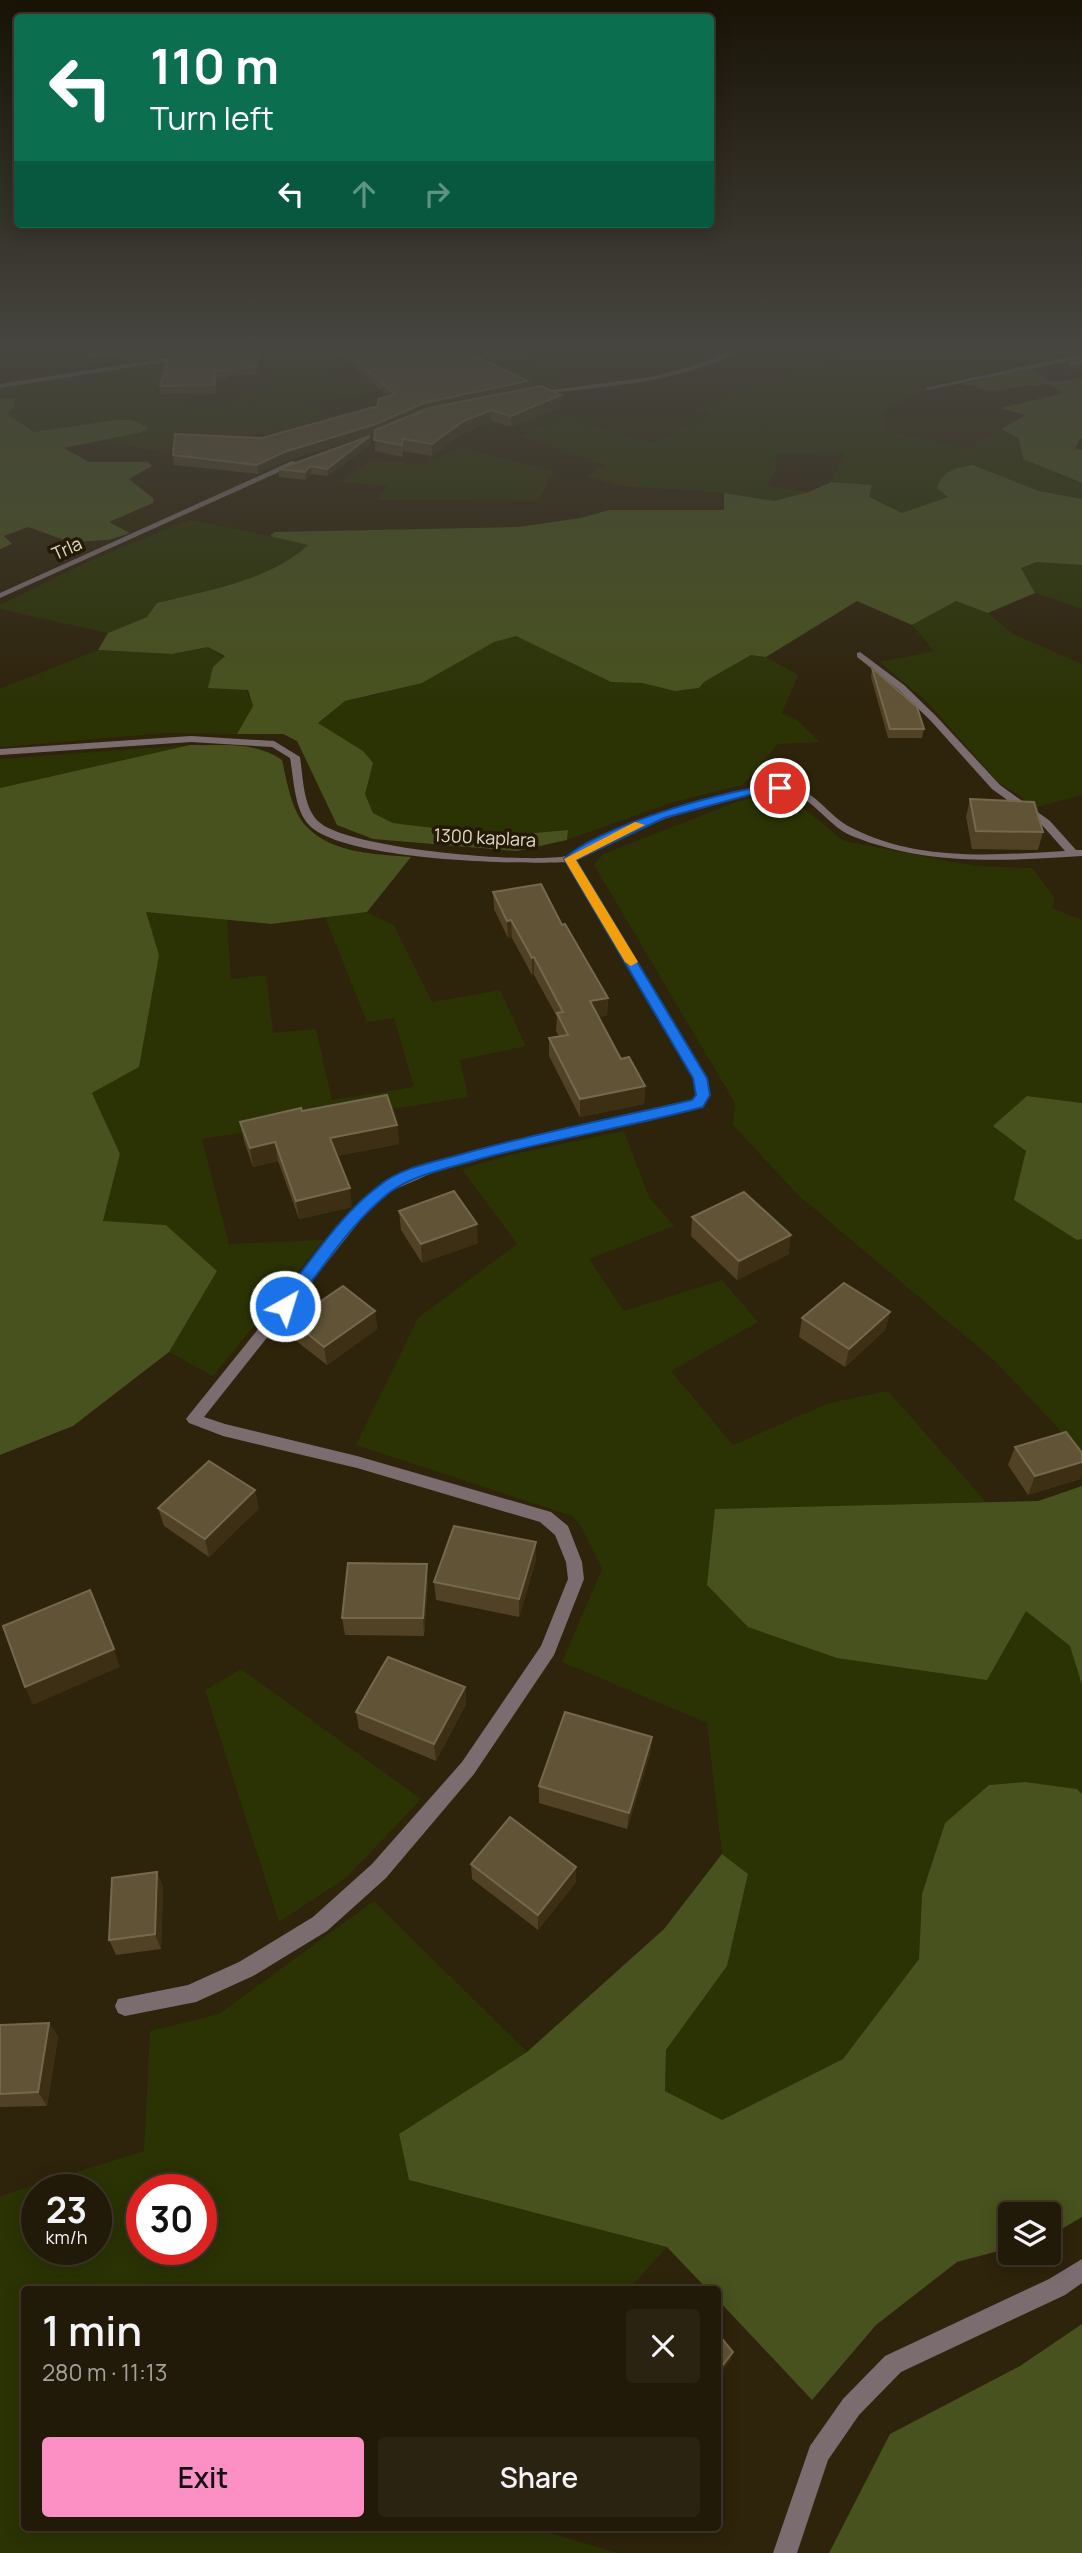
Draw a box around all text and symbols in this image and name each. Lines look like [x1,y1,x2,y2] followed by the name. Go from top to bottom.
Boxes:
[150,32,279,99] text: 110 m
[35,42,126,133] icon: left
[150,96,274,140] text: Turn left
[272,175,310,213] icon: left
[345,175,383,213] icon: ahead
[418,175,456,213] icon: right
[48,531,85,565] street label: Trla
[750,758,810,818] pin
[761,769,799,807] icon: arrive
[433,822,537,852] street label: 1300 kaplara
[248,1269,322,1343] position arrow
[126,2174,217,2265] speed limit sign: 30
[46,2186,87,2234] text: 23
[998,2202,1061,2265] map controls
[998,2202,1061,2265] button: layers
[46,2225,87,2249] text: km/h
[42,2301,142,2359] text: 1 min
[626,2309,700,2383] button: close
[42,2356,168,2388] text: 280 m · 11:13
[42,2437,364,2517] button: Exit
[378,2437,700,2517] button: Share

